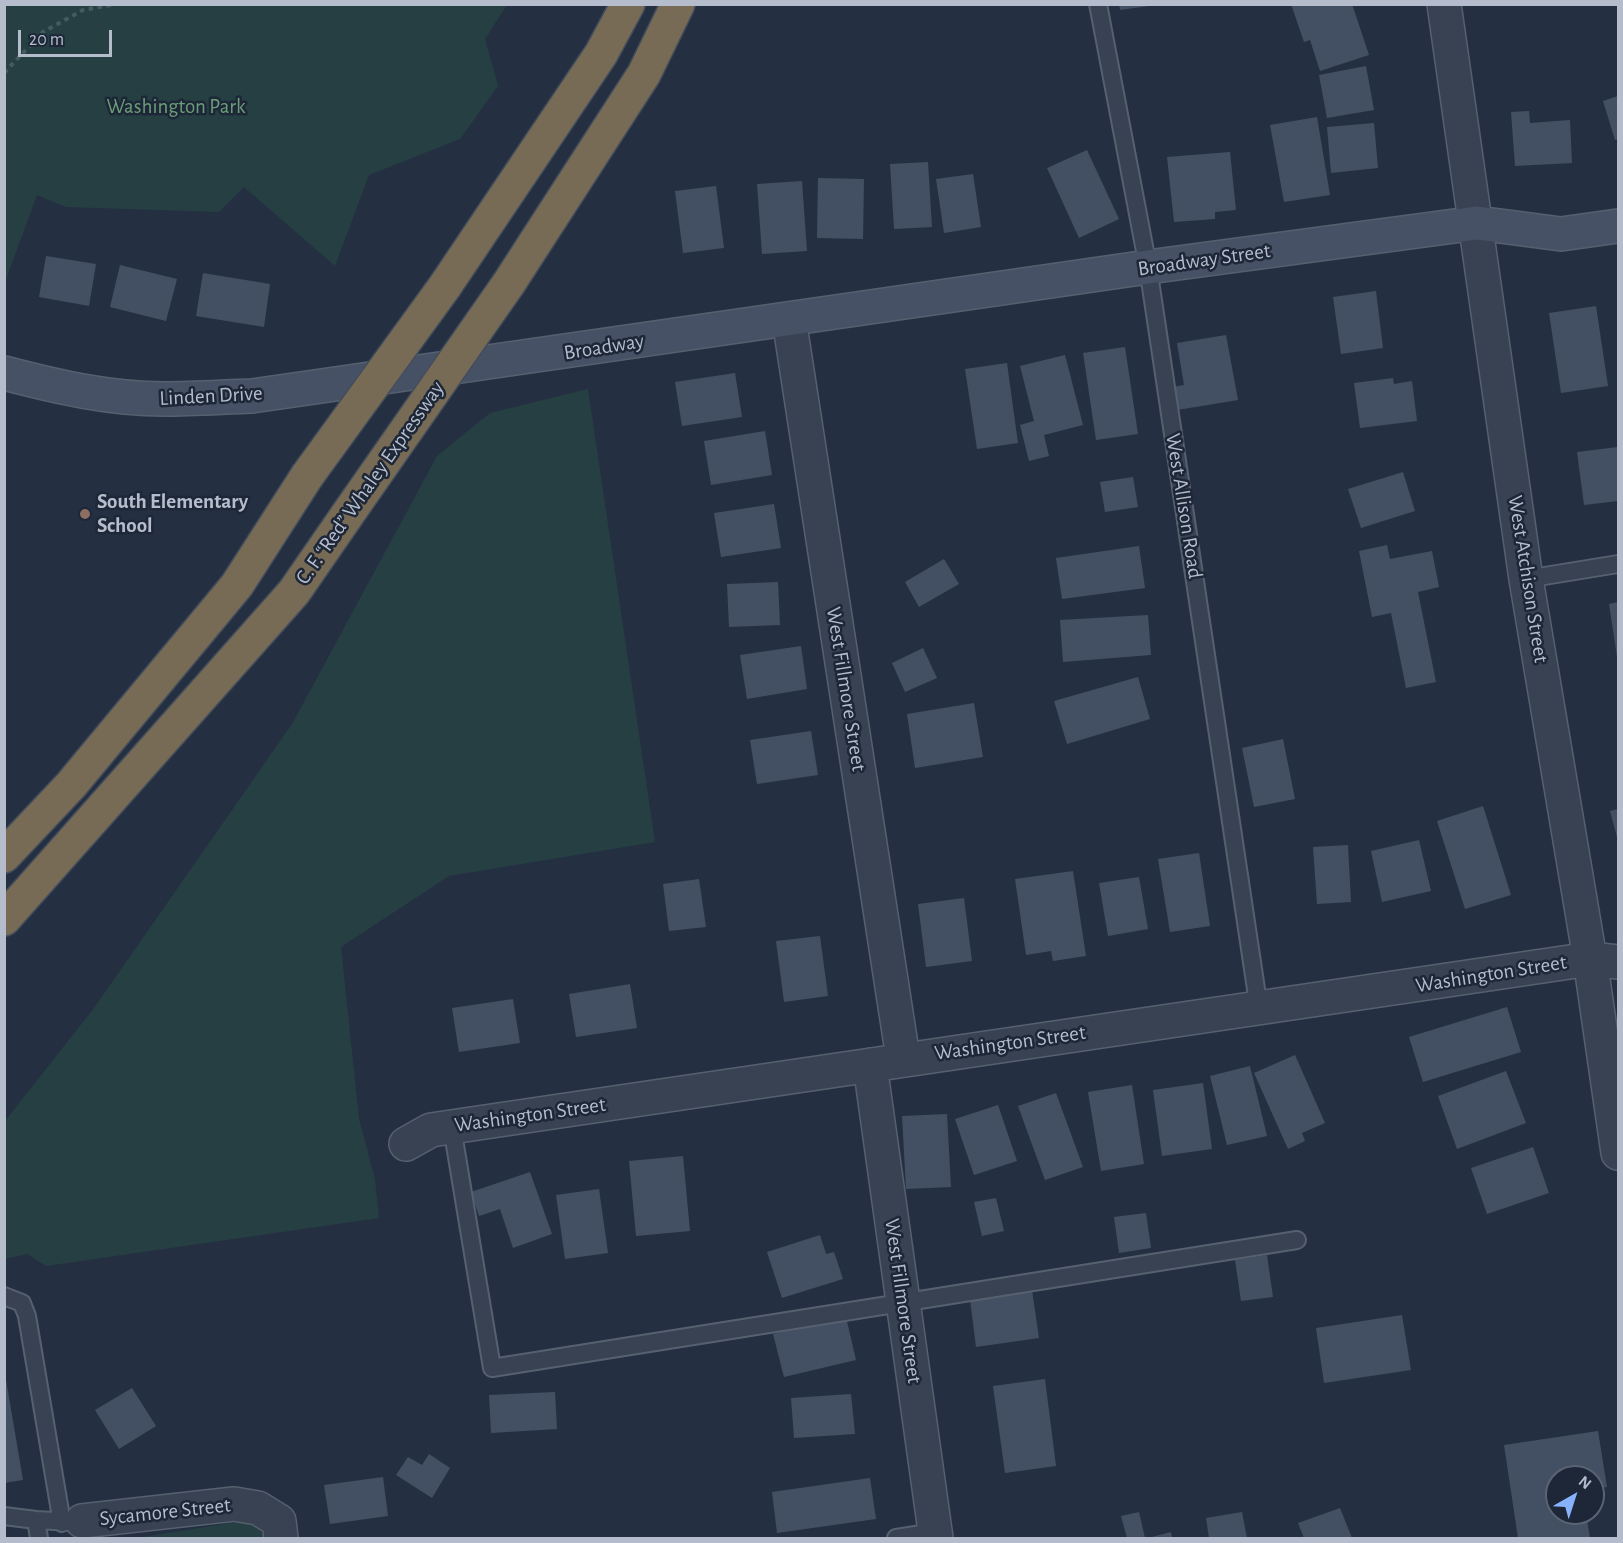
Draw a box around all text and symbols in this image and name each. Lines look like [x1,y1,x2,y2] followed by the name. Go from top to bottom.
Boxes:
[21,18,116,56] scale bar
[29,31,64,49] text: 20 m
[106,94,246,120] park label: Washington Park
[1136,238,1272,282] street label: Broadway Street
[562,328,646,366] street label: Broadway
[290,377,450,589] street label: C. F. “Red” Whaley Expressway
[159,381,263,411] street label: Linden Drive
[1160,431,1208,581] street label: West Allison Road
[97,489,248,539] place label: South Elementary School
[1502,493,1554,665] street label: West Atchison Street
[78,507,92,521] marker: South Elementary School
[821,605,871,773] street label: West Fillmore Street
[1414,950,1568,998] street label: Washington Street
[933,1020,1087,1066] street label: Washington Street
[453,1092,607,1138] street label: Washington Street
[879,1217,927,1385] street label: West Fillmore Street
[1545,1465,1605,1525] north arrow
[1576,1473,1594,1492] text: N
[98,1493,232,1531] street label: Sycamore Street

